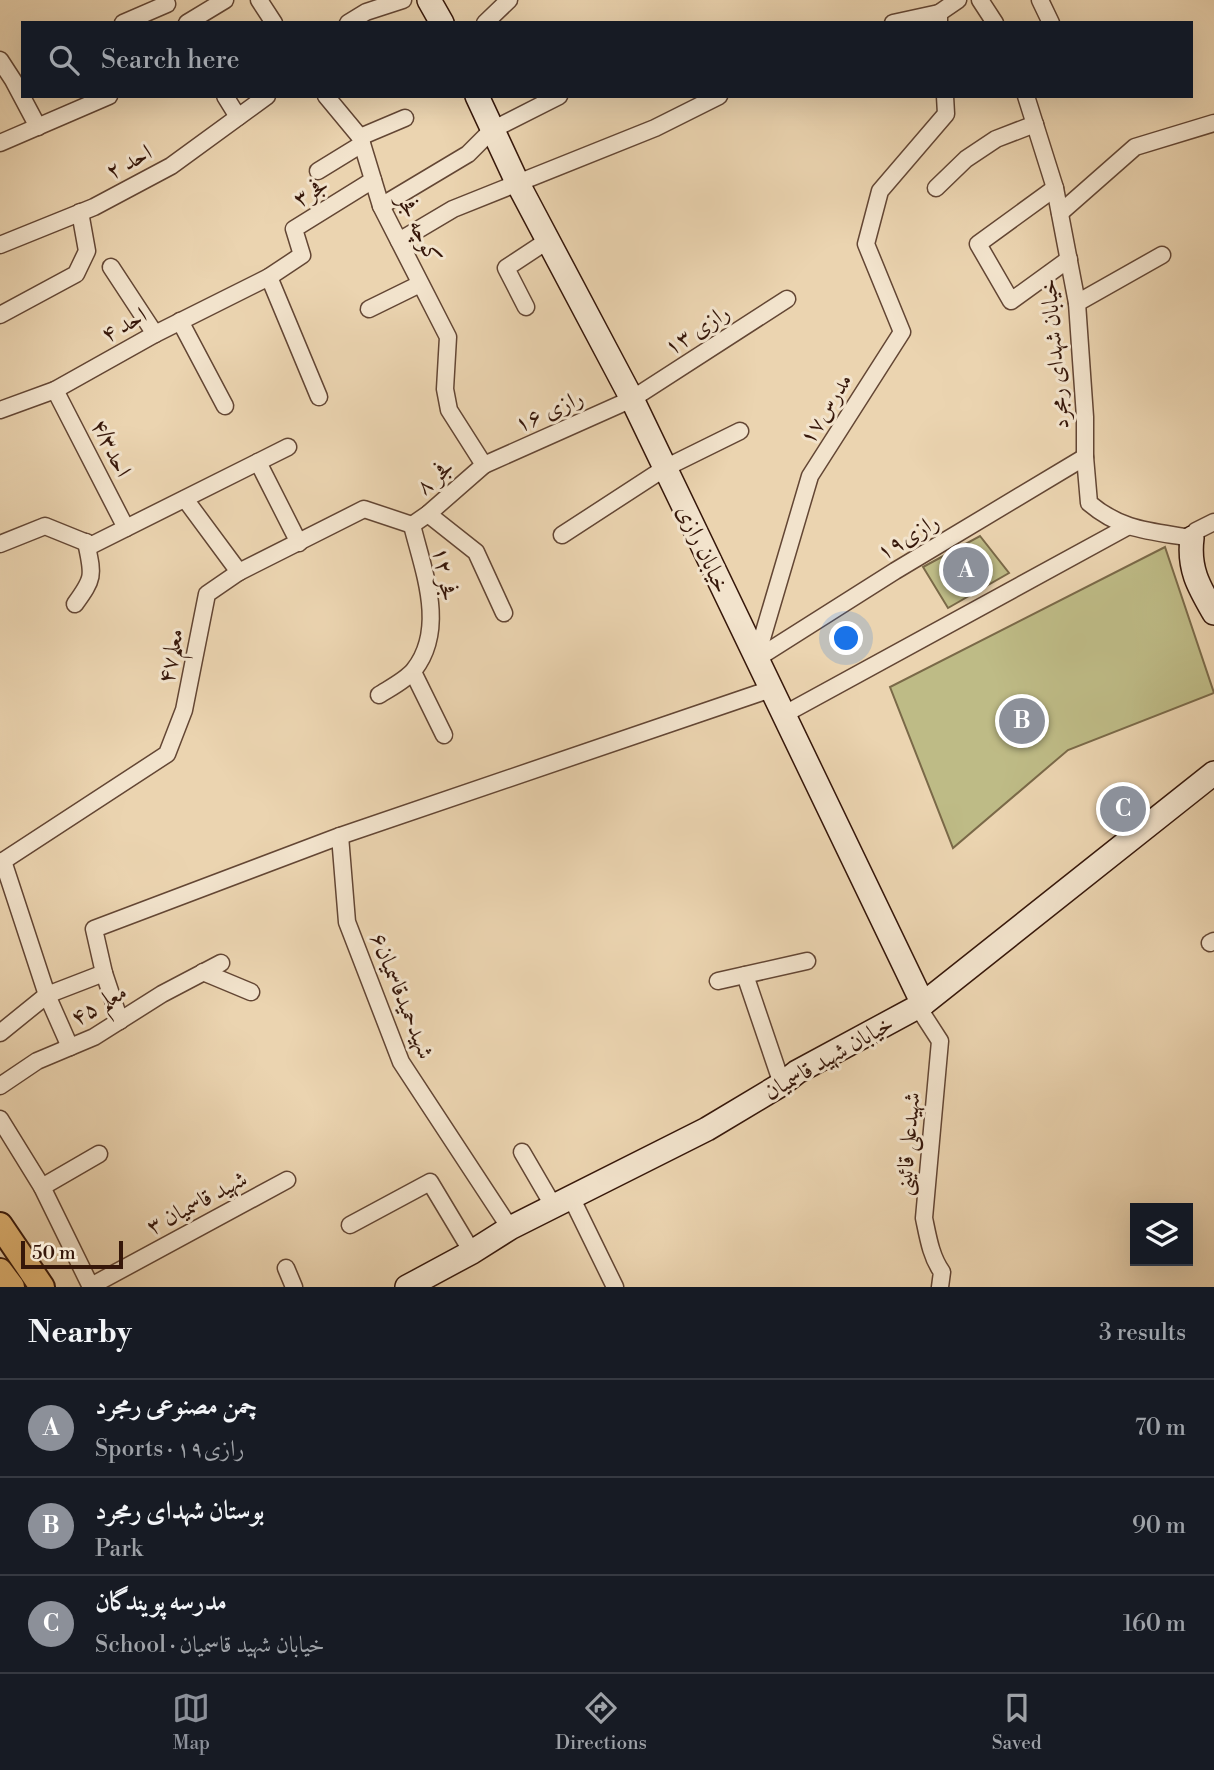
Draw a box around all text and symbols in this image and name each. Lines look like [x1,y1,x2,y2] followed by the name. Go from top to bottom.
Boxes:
[21,21,1193,98] search box
[45,41,83,79] icon: search
[101,44,240,76] text: Search here
[101,138,157,186] street label: احد ۲
[288,170,334,214] street label: فجر۳
[389,188,447,269] street label: کوچه فجر
[1034,277,1076,431] street label: خیابان شهدای رمجرد
[659,298,735,362] street label: رازی ۱۳
[96,301,152,349] street label: احد ۴
[793,368,859,450] street label: مدرس۱۷
[510,383,588,439] street label: رازی ۱۶
[85,414,137,482] street label: احد۴/۳
[410,453,460,501] street label: فجر ۸
[670,500,736,598] street label: خیابان رازی
[872,508,944,566] street label: رازی۱۹
[943,544,989,596] pin: A
[426,545,464,603] street label: فجر ۱۲
[829,621,863,655] your location
[152,626,198,687] street label: معلم۴۷
[999,695,1045,747] pin: B
[1100,783,1146,835] pin: C
[364,929,440,1063] street label: شهیدحمیدقاسمیان۶
[66,978,136,1039] street label: معلم ۴۵
[759,1010,899,1106] street label: خیابان شهید قاسمیان
[890,1091,929,1197] street label: شهیدعلی قائینی
[142,1165,252,1241] street label: شهید قاسمیان ۳
[1130,1203,1193,1266] map controls
[1130,1203,1193,1266] button: layers
[21,1238,122,1270] scale bar
[32,1241,76,1265] text: 50 m
[28,1314,132,1352] text: Nearby
[1099,1319,1186,1347] text: 3 results
[95,1390,257,1422] text: چمن مصنوعی رمجرد
[43,1414,59,1442] text: A
[1135,1414,1186,1442] text: 70 m
[95,1435,244,1463] text: Sports · رازی۱۹
[95,1495,265,1527] text: بوستان شهدای رمجرد
[42,1512,60,1540] text: B
[1132,1512,1186,1540] text: 90 m
[95,1535,143,1563] text: Park
[95,1586,227,1618] text: مدرسه پویندگان
[43,1610,59,1638] text: C
[1123,1610,1186,1638] text: 160 m
[95,1631,325,1659] text: School · خیابان شهید قاسمیان
[172,1689,210,1755] tab: Map
[555,1689,647,1755] tab: Directions
[992,1689,1042,1755] tab: Saved

